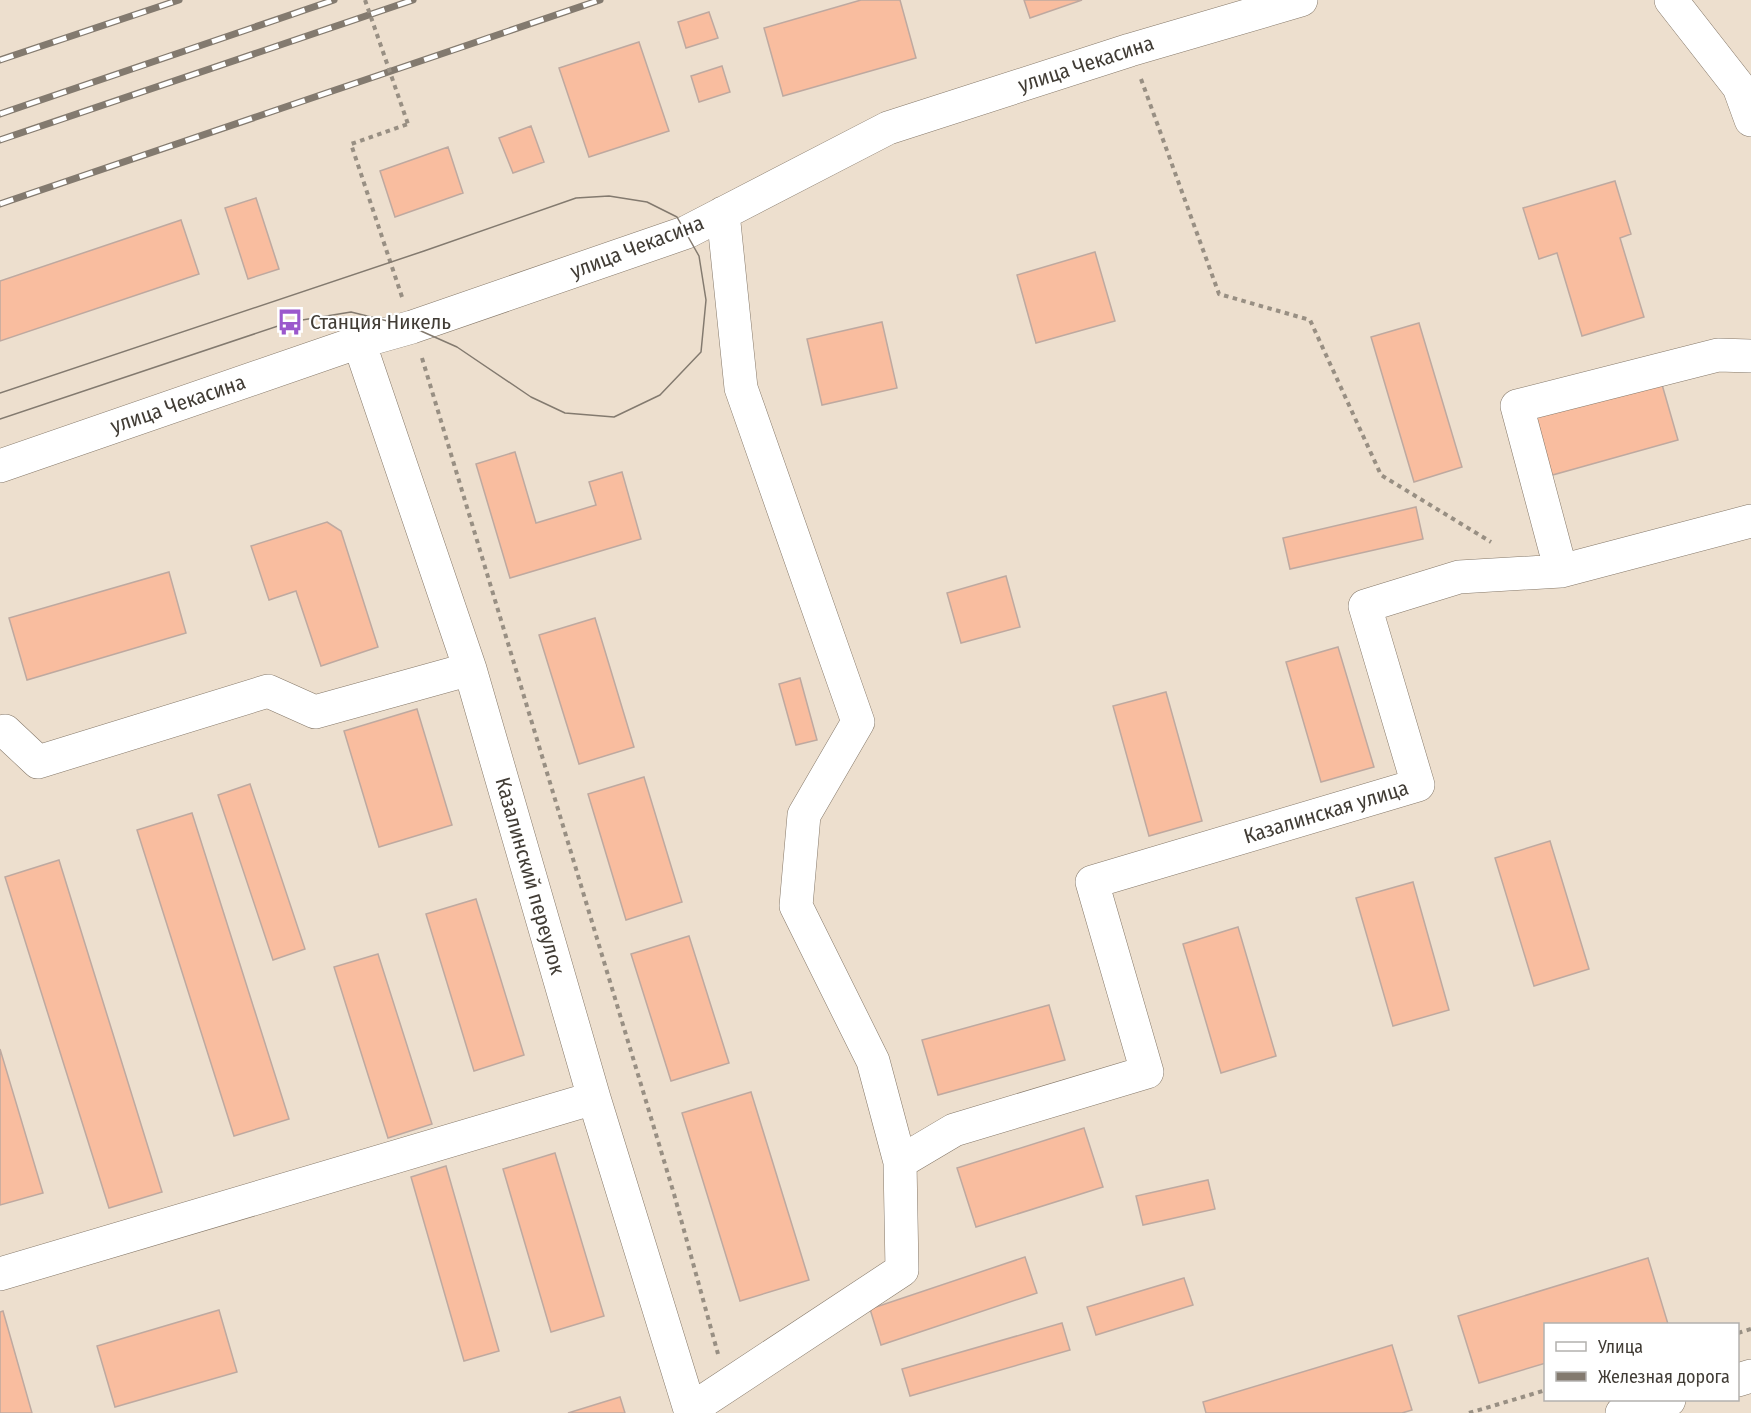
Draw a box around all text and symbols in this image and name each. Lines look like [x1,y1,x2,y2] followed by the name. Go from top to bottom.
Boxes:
[1015,30,1157,98] street label: улица Чекасина
[567,210,707,284] street label: улица Чекасина
[275,307,305,337] bus stop icon: Станция Никель
[310,309,451,335] place label: Станция Никель
[107,369,249,439] street label: улица Чекасина
[489,774,571,978] street label: Казалинский переулок
[1241,775,1411,849] street label: Казалинская улица
[1544,1323,1739,1401] legend
[1597,1336,1643,1358] text: Улица
[1598,1366,1730,1388] text: Железная дорога

